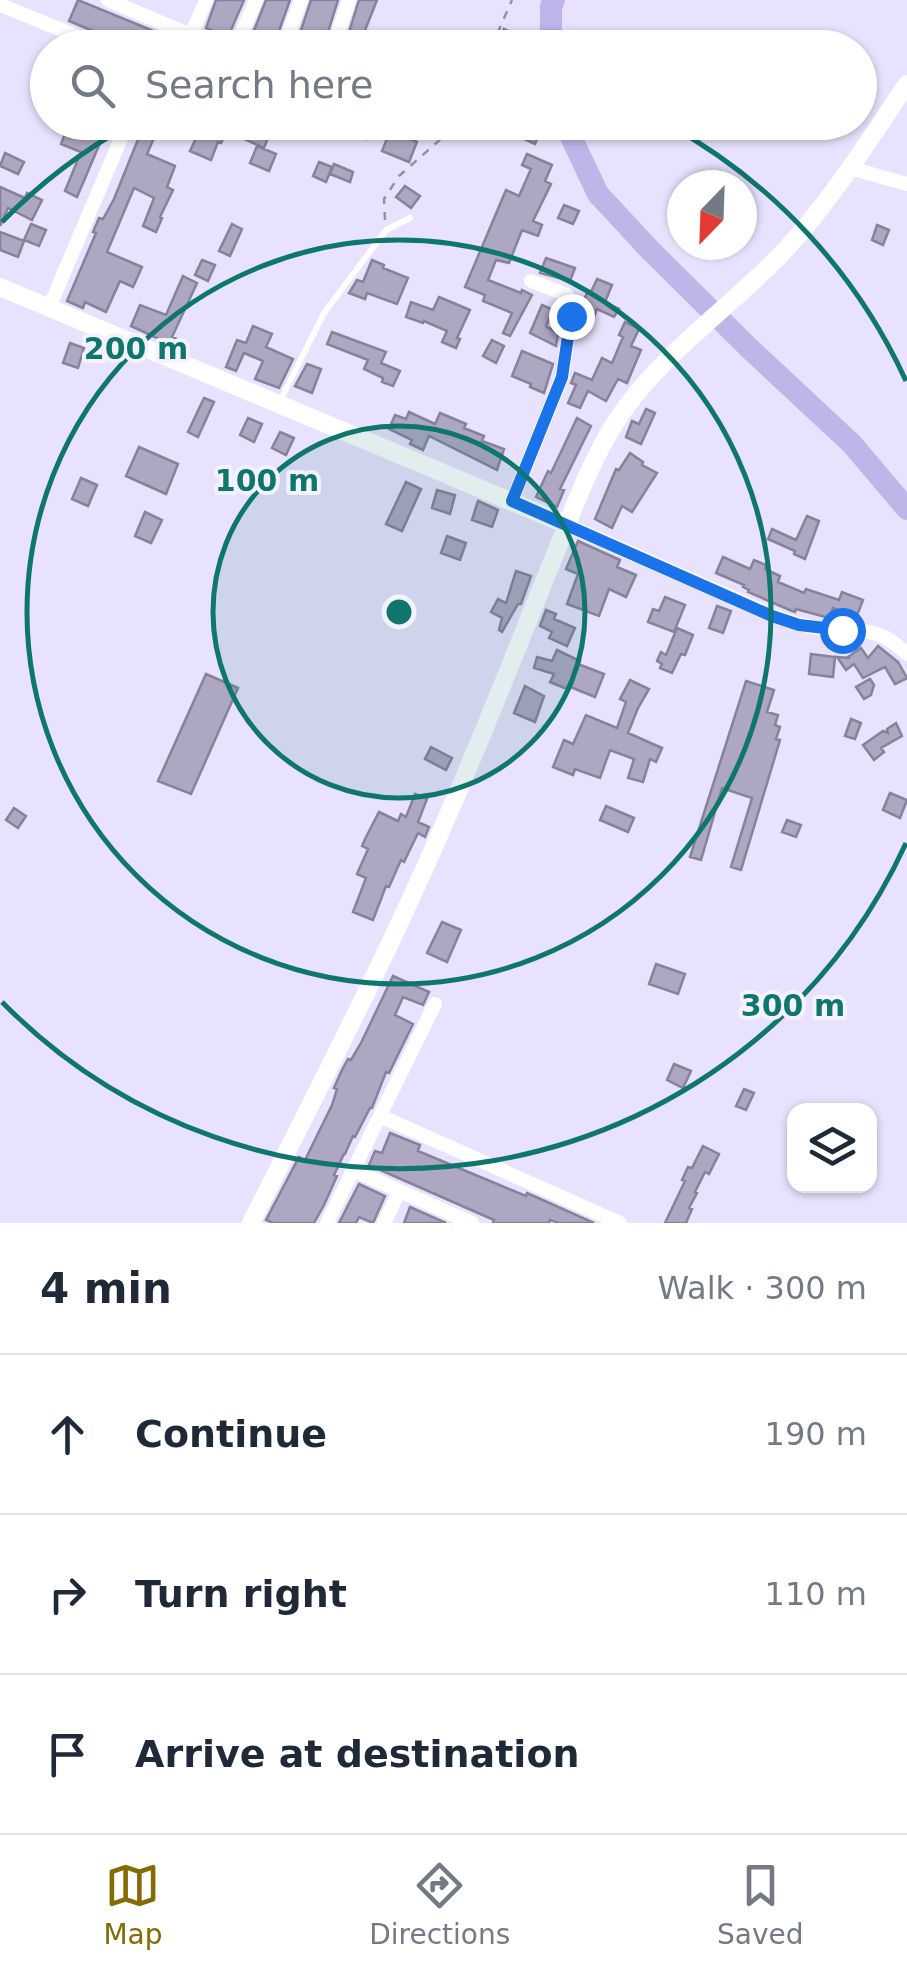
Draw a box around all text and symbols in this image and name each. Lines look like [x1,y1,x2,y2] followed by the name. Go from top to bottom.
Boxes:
[30,30,877,140] search box
[65,58,120,113] icon: search
[145,63,373,107] text: Search here
[667,170,757,260] north arrow
[549,294,595,340] route end
[84,331,188,366] text: 200 m
[215,463,319,498] text: 100 m
[381,594,417,630] centre of rings
[820,608,866,654] route start
[741,988,845,1023] text: 300 m
[787,1103,877,1193] map controls
[787,1103,877,1193] button: layers
[40,1264,172,1313] text: 4 min
[657,1269,867,1307] text: Walk · 300 m
[40,1407,95,1462] icon: ahead
[135,1412,327,1456] text: Continue
[765,1415,867,1453] text: 190 m
[40,1567,95,1622] icon: right
[135,1572,347,1616] text: Turn right
[765,1575,867,1613] text: 110 m
[40,1727,95,1782] icon: arrive
[135,1732,580,1776] text: Arrive at destination
[103,1858,162,1951] tab: Map
[369,1858,510,1951] tab: Directions
[717,1858,804,1951] tab: Saved

